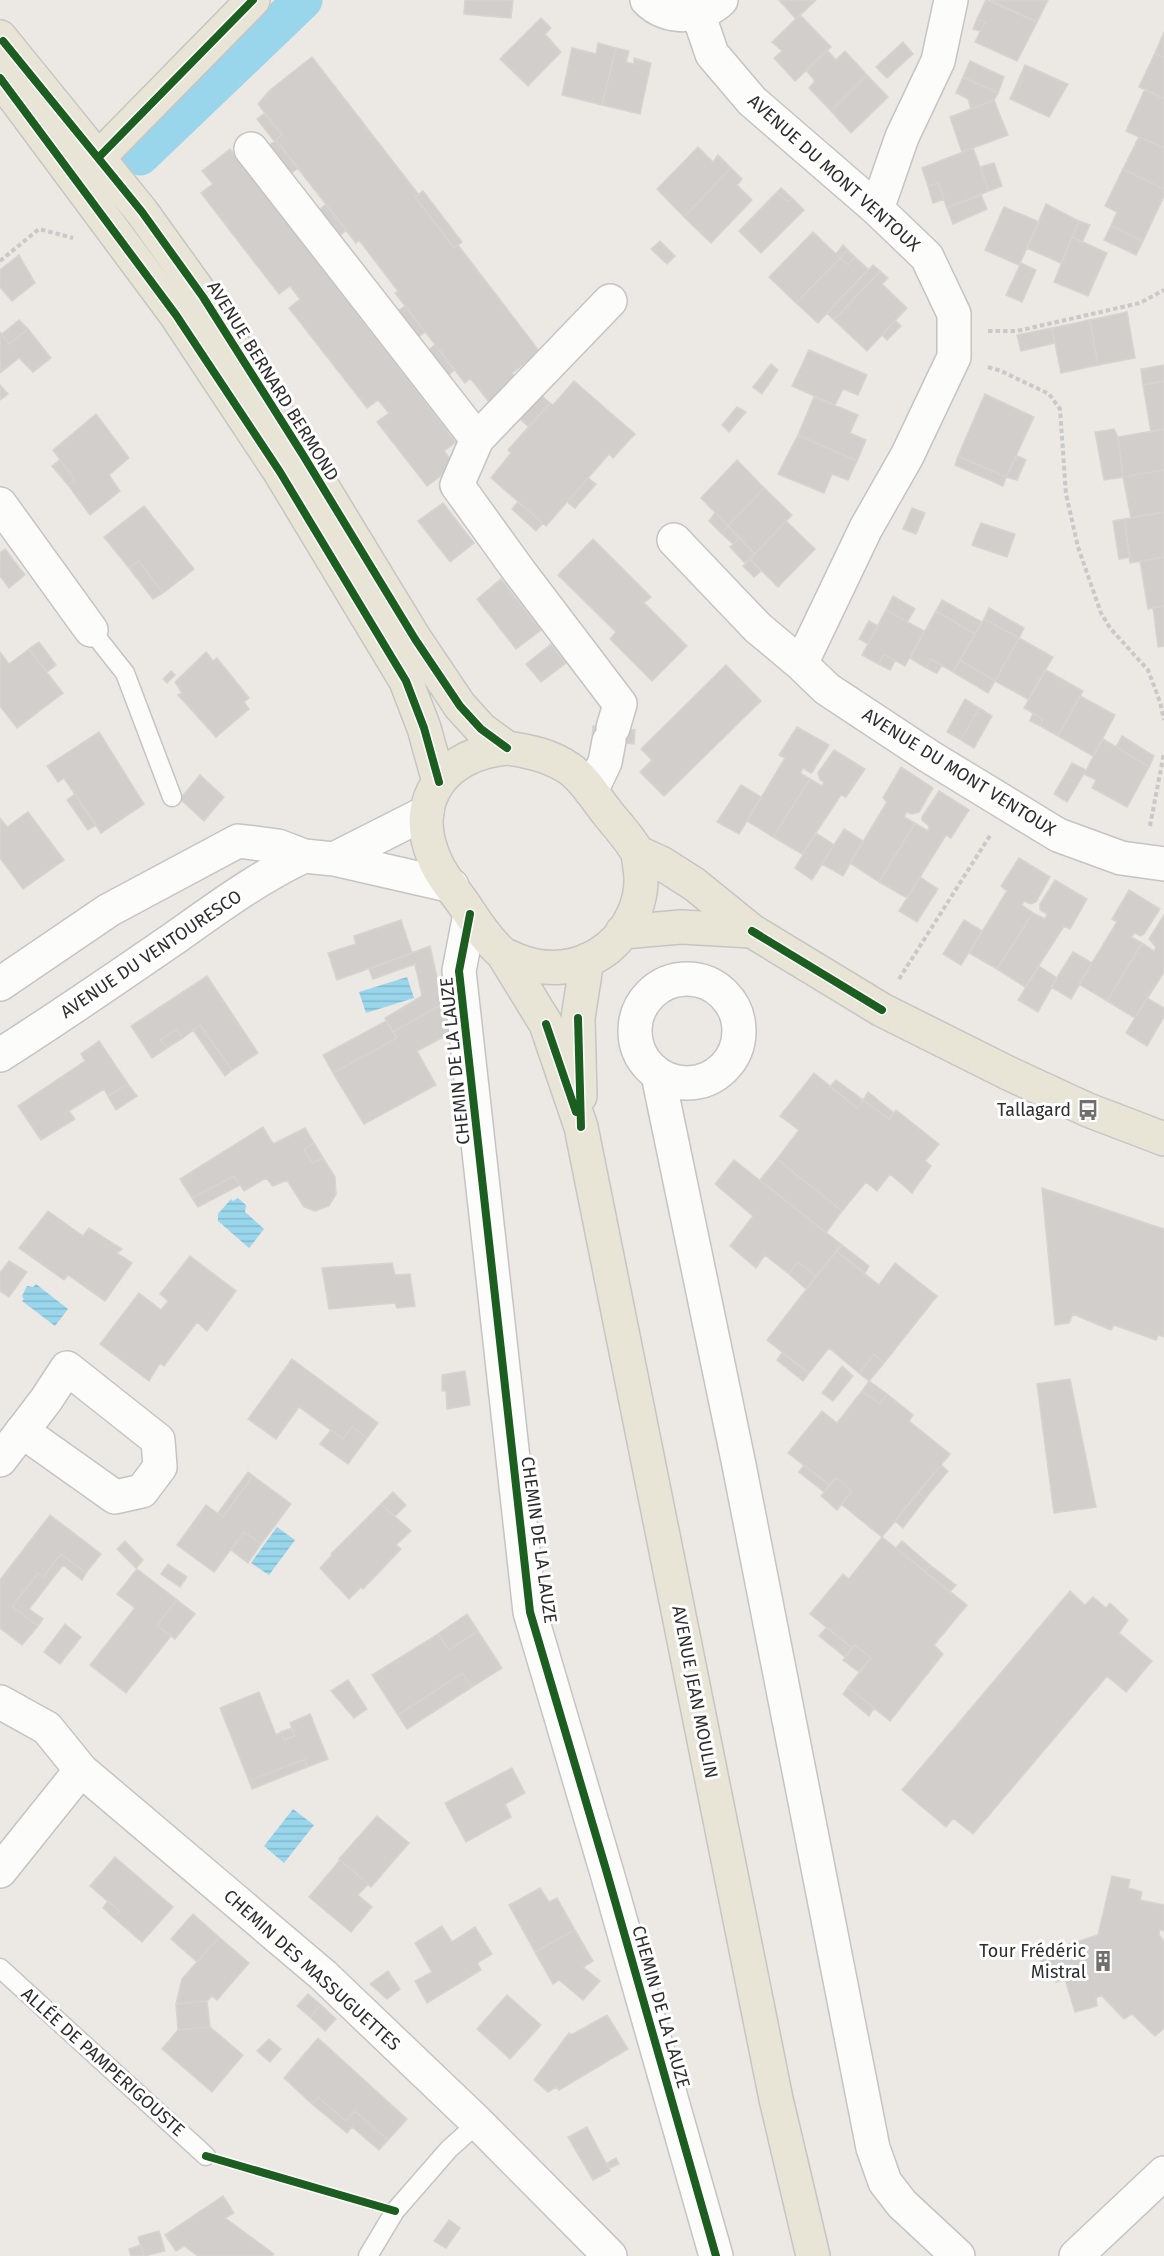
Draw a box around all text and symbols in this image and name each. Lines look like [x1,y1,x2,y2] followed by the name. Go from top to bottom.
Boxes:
[743,90,925,256] street label: AVENUE DU MONT VENTOUX
[202,277,344,485] street label: AVENUE BERNARD BERMOND
[858,703,1060,841] street label: AVENUE DU MONT VENTOUX
[56,885,246,1023] street label: AVENUE DU VENTOURESCO
[435,976,475,1146] street label: CHEMIN DE LA LAUZE
[1076,1098,1100,1122] bus stop icon: Tallagard
[997,1099,1071,1121] place label: Tallagard
[516,1455,562,1625] street label: CHEMIN DE LA LAUZE
[667,1604,723,1780] street label: AVENUE JEAN MOULIN
[219,1885,405,2055] street label: CHEMIN DES MASSUGUETTES
[627,1923,695,2091] street label: CHEMIN DE LA LAUZE
[979,1940,1086,1983] place label: Tour Frédéric Mistral
[1091,1949,1115,1973] building icon: Tour Frédéric Mistral
[17,1982,190,2141] street label: ALLÉE DE PAMPERIGOUSTE

